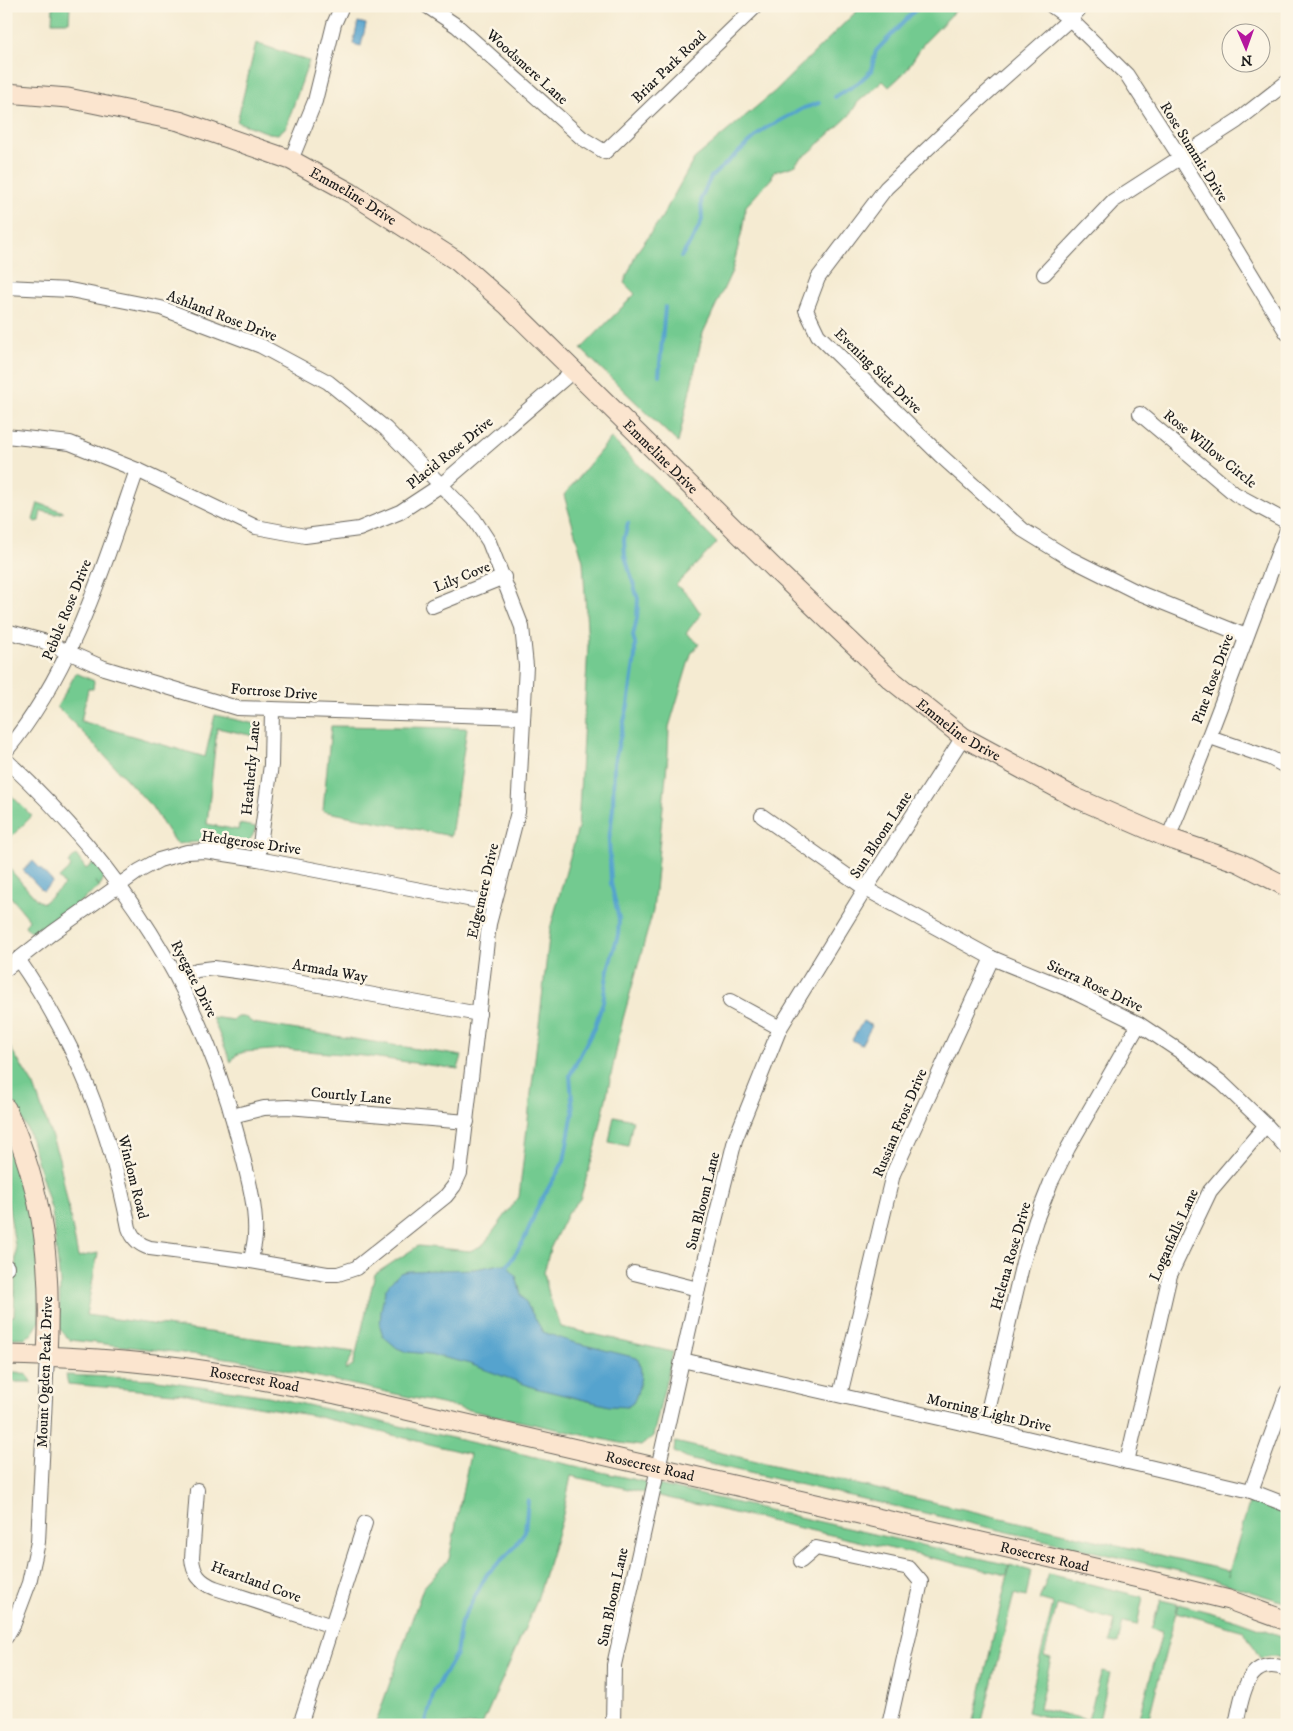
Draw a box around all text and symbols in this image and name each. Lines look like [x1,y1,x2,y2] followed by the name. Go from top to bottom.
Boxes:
[1220,22,1270,72] north arrow
[481,25,572,109] street label: Woodsmere Lane
[628,26,711,107] street label: Briar Park Road
[1240,51,1252,69] text: N
[1156,98,1232,206] street label: Rose Summit Drive
[306,163,400,229] street label: Emmeline Drive
[164,286,280,346] street label: Ashland Rose Drive
[830,324,926,418] street label: Evening Side Drive
[1159,406,1261,492] street label: Rose Willow Circle
[403,412,497,494] street label: Placid Rose Drive
[619,415,702,498] street label: Emmeline Drive
[38,557,96,663] street label: Pebble Rose Drive
[431,557,493,597] street label: Lily Cove
[1188,631,1238,727] street label: Pine Rose Drive
[230,679,318,705] street label: Fortrose Drive
[913,694,1004,765] street label: Emmeline Drive
[237,720,265,816] street label: Heatherly Lane
[846,788,916,882] street label: Sun Bloom Lane
[200,827,302,859] street label: Hedgerose Drive
[463,841,503,941] street label: Edgemere Drive
[166,937,222,1021] street label: Ryegate Drive
[291,955,370,987] street label: Armada Way
[1044,955,1146,1017] street label: Sierra Rose Drive
[869,1066,931,1180] street label: Russian Frost Drive
[310,1083,392,1109] street label: Courtly Lane
[113,1132,153,1221] street label: Windom Road
[682,1150,724,1252] street label: Sun Bloom Lane
[1145,1186,1203,1284] street label: Loganfalls Lane
[986,1200,1036,1312] street label: Helena Rose Drive
[33,1296,57,1448] street label: Mount Ogden Peak Drive
[208,1362,301,1396] street label: Rosecrest Road
[925,1389,1053,1437] street label: Morning Light Drive
[604,1447,697,1486] street label: Rosecrest Road
[998,1537,1092,1576] street label: Rosecrest Road
[593,1546,633,1648] street label: Sun Bloom Lane
[208,1557,304,1607] street label: Heartland Cove

